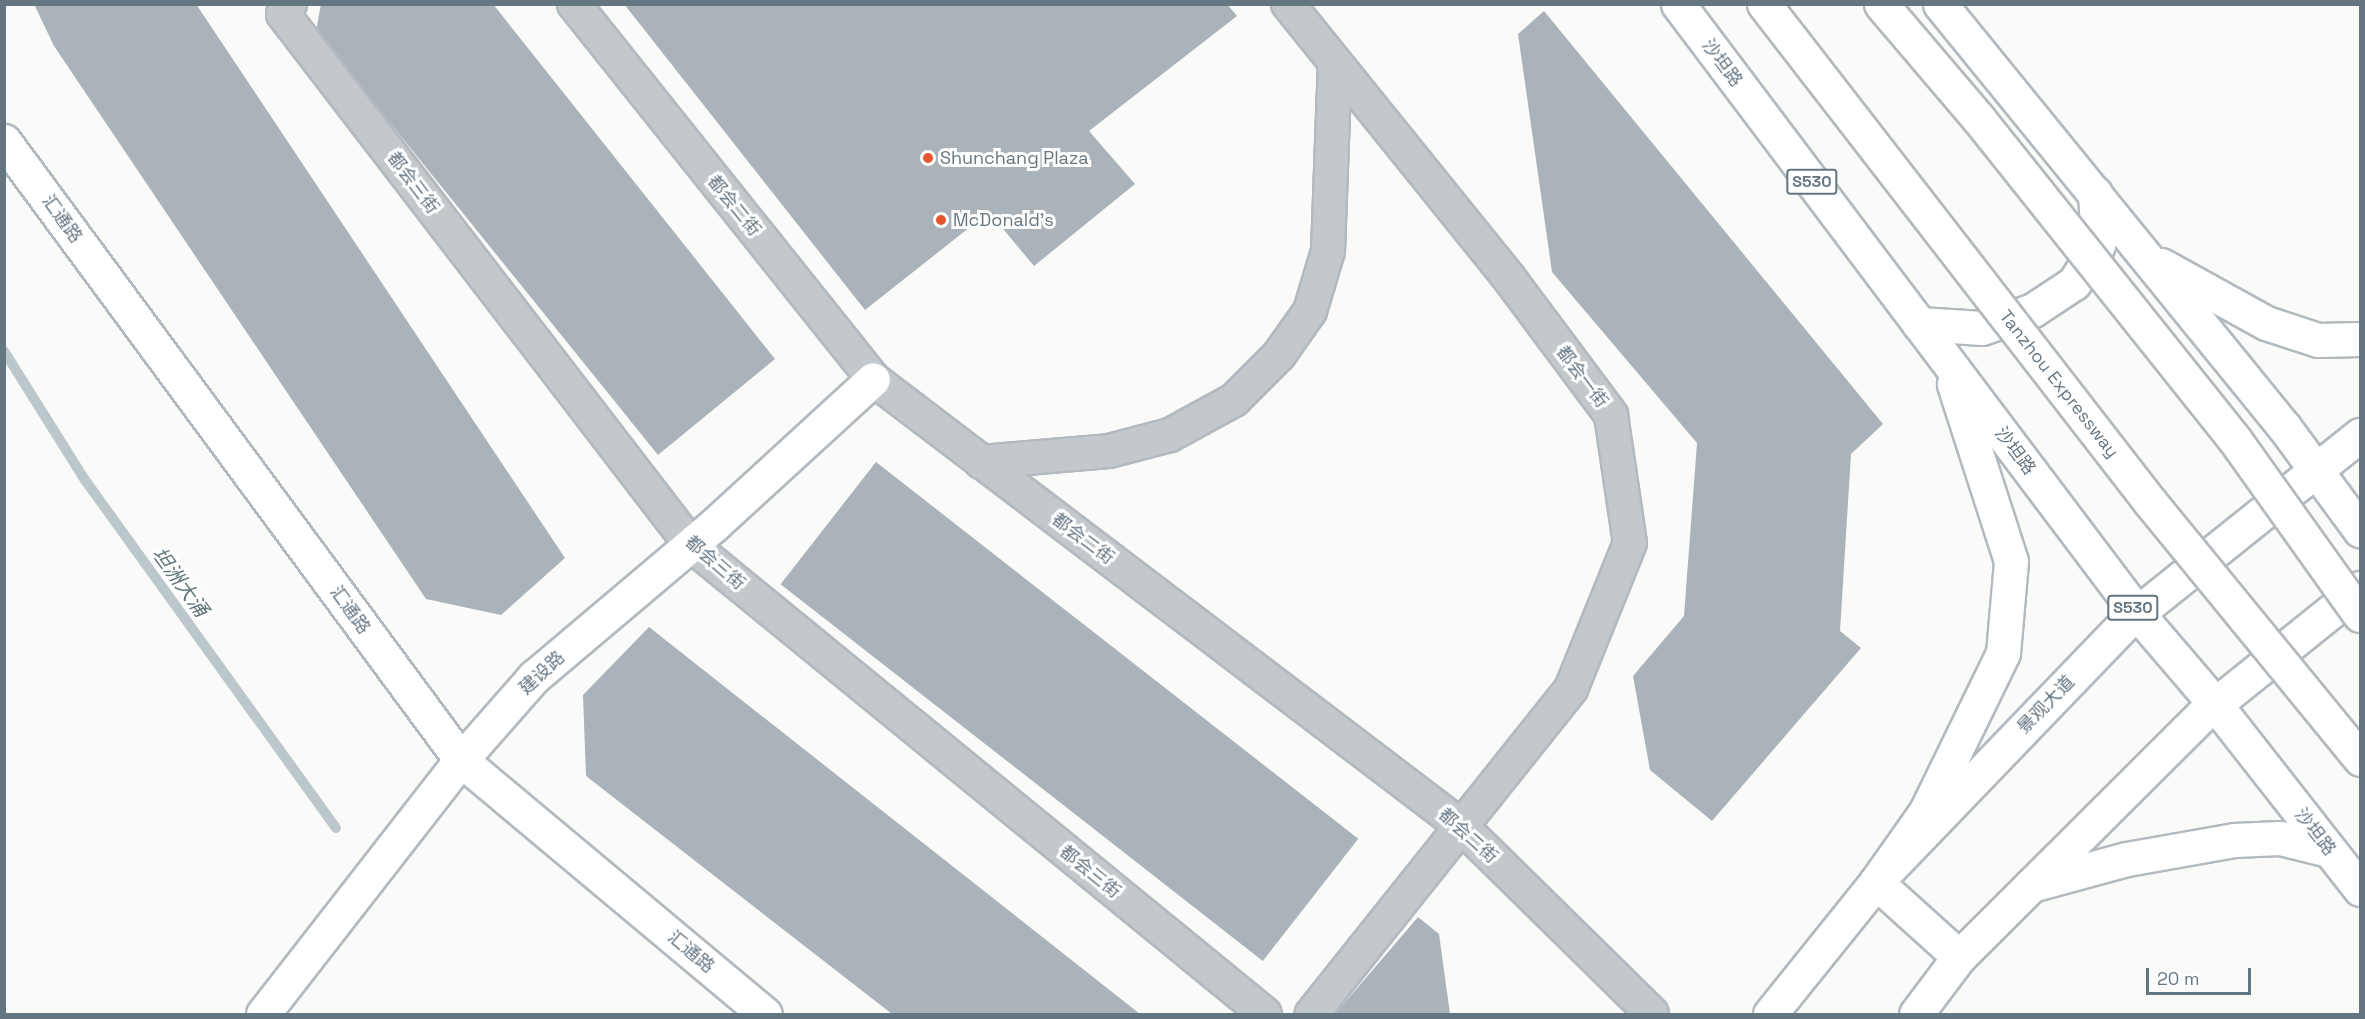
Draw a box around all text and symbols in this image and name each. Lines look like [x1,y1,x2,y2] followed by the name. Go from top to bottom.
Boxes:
[1697,35,1747,91] street label: 沙坦路
[940,147,1089,169] place label: Shunchang Plaza
[383,148,443,218] street label: 都会三街
[921,151,935,165] marker: Shunchang Plaza
[1785,169,1839,195] road number: S530
[703,171,765,241] street label: 都会二街
[37,191,87,247] street label: 汇通路
[953,209,1054,231] place label: McDonald's
[934,213,948,227] marker: McDonald's
[1995,306,2123,462] street label: Tanzhou Expressway
[1552,342,1612,412] street label: 都会一街
[1990,423,2040,479] street label: 沙坦路
[1048,509,1118,569] street label: 都会二街
[681,531,749,595] street label: 都会三街
[147,543,213,621] water label: 坦洲大涌
[325,582,375,638] street label: 汇通路
[2106,595,2160,621] road number: S530
[515,647,569,699] street label: 建设路
[2013,672,2079,738] street label: 景观大道
[1434,804,1502,868] street label: 都会二街
[2290,804,2340,860] street label: 沙坦路
[1055,841,1125,903] street label: 都会三街
[663,926,719,978] street label: 汇通路
[2149,956,2254,994] scale bar
[2157,967,2200,990] text: 20 m

